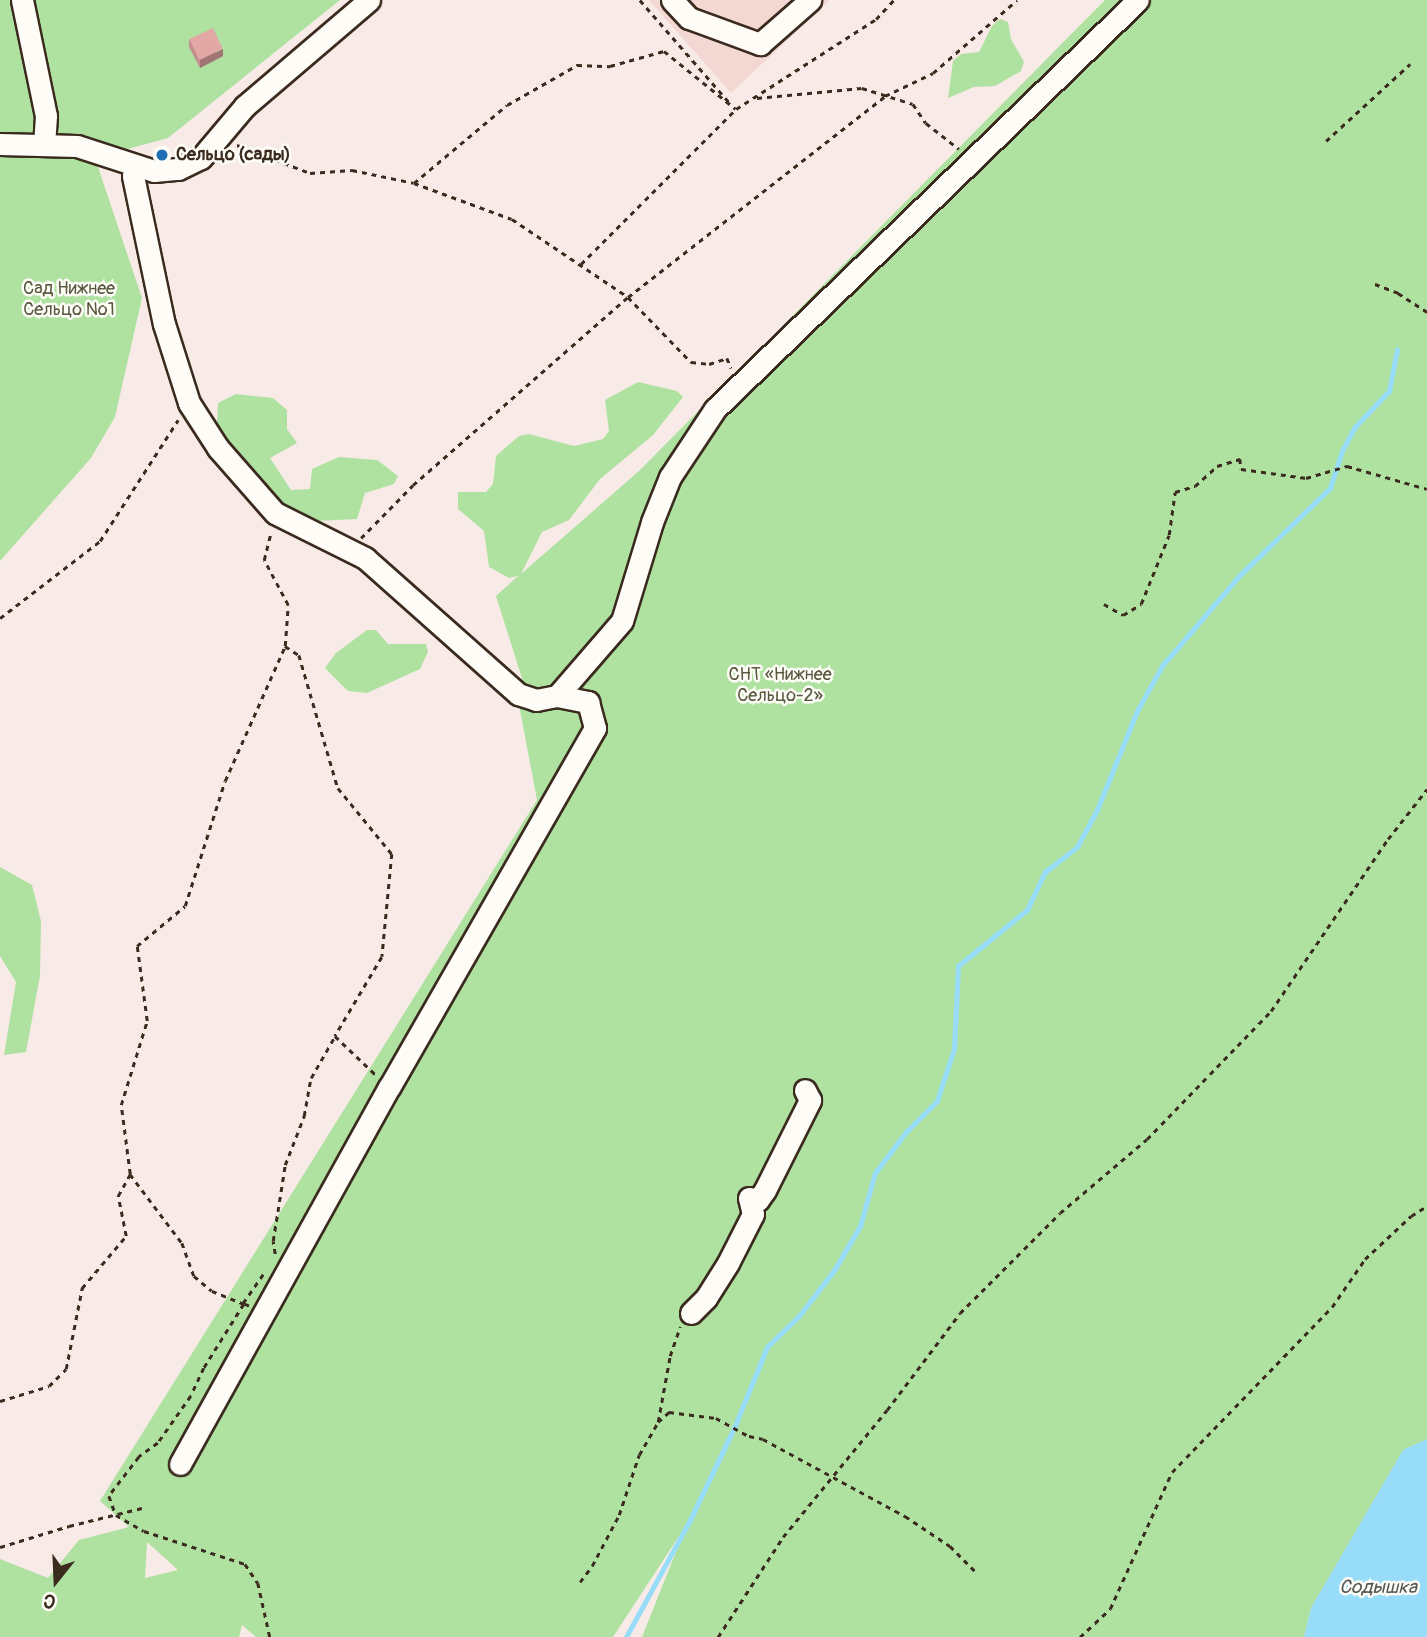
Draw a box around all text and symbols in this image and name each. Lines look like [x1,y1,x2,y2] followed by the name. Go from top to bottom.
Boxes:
[176,144,291,166] place label: Сельцо (сады)
[154,147,170,163] marker: Сельцо (сады)
[23,279,115,322] park label: Сад Нижнее Сельцо №1
[728,665,832,708] park label: СНТ «Нижнее Сельцо-2»
[21,1546,91,1616] north arrow
[1339,1577,1417,1599] water label: Содышка
[40,1588,59,1614] text: С

